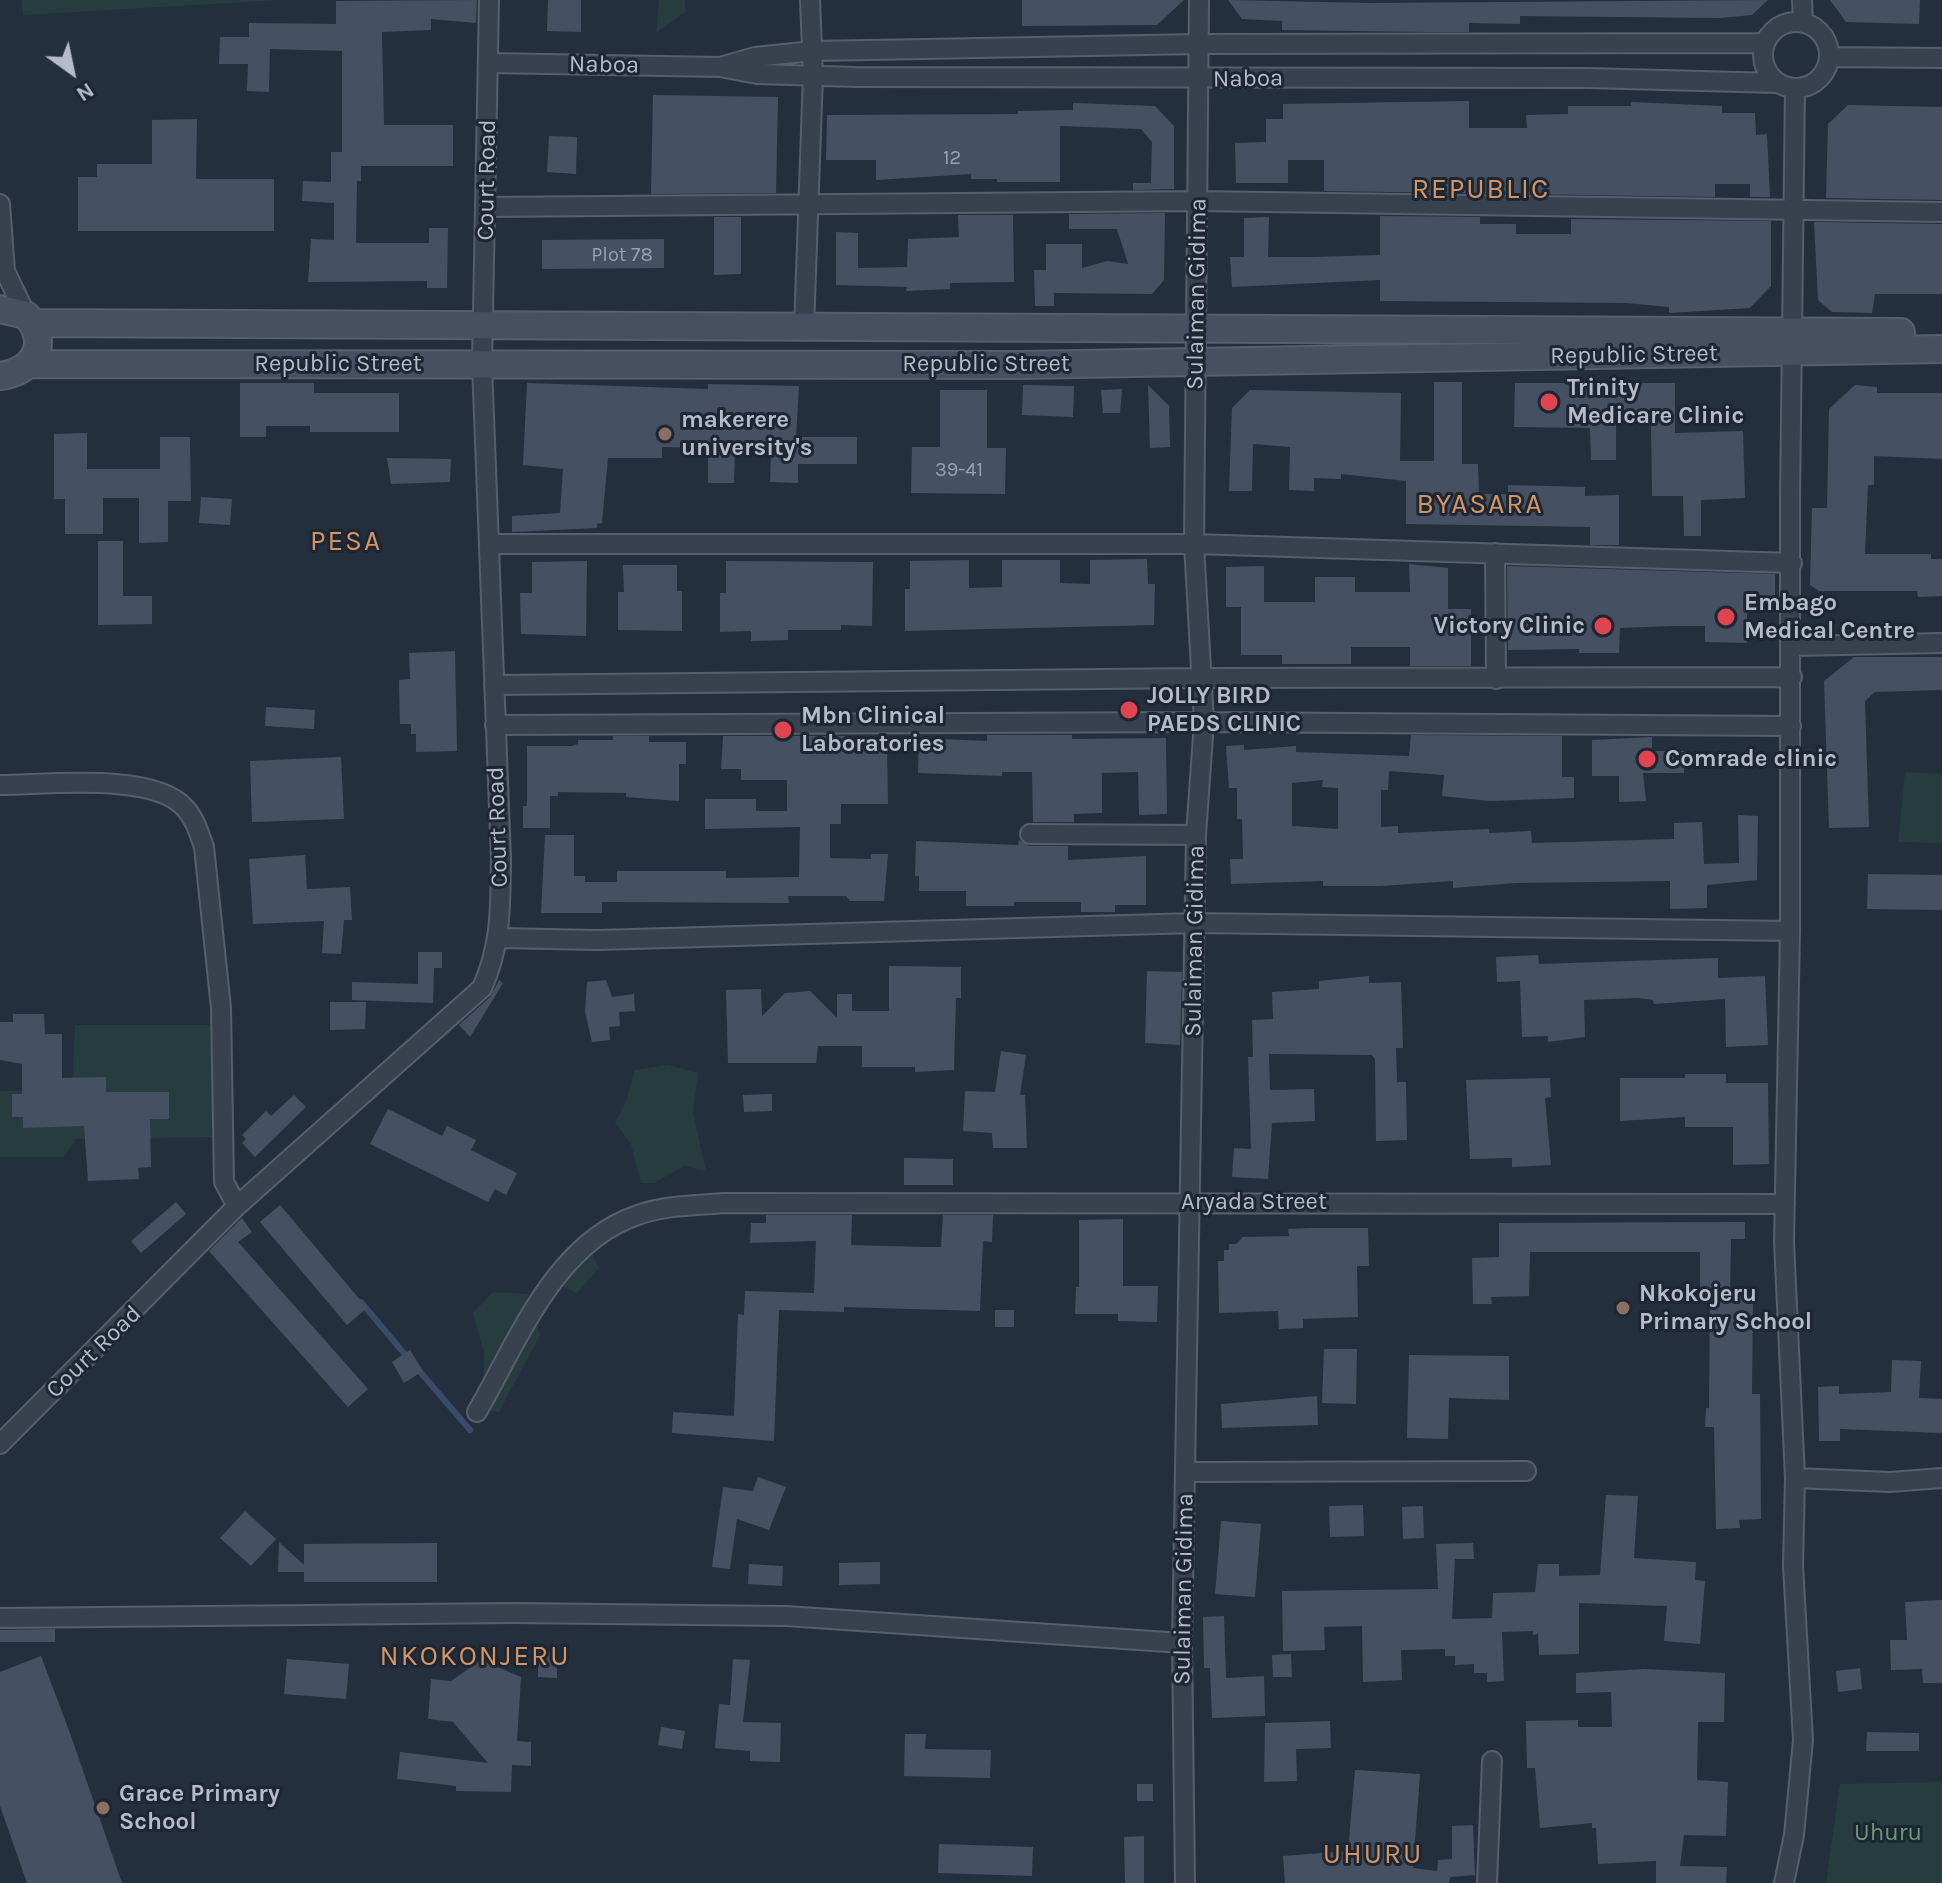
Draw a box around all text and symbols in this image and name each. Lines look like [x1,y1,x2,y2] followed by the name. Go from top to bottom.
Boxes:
[32,32,112,112] north arrow
[569,50,639,80] street label: Naboa
[1213,64,1283,94] street label: Naboa
[71,77,99,107] text: N
[472,119,502,241] street label: Court Road
[943,146,961,170] house number: 12
[1412,173,1550,207] district label: REPUBLIC
[1181,198,1213,390] street label: Sulaiman Gidima
[591,243,653,267] house number: Plot 78
[1550,339,1718,371] street label: Republic Street
[254,350,422,378] street label: Republic Street
[902,350,1070,378] street label: Republic Street
[1567,374,1744,430] place label: Trinity Medicare Clinic
[1538,391,1560,413] marker: Trinity Medicare Clinic
[681,406,813,462] place label: makerere university's
[656,425,674,443] marker: makerere university's
[935,458,983,482] house number: 39-41
[1416,488,1544,522] district label: BYASARA
[310,525,382,559] district label: PESA
[1744,589,1915,645] place label: Embago Medical Centre
[1715,606,1737,628] marker: Embago Medical Centre
[1433,612,1585,640] place label: Victory Clinic
[1592,615,1614,637] marker: Victory Clinic
[1147,682,1301,738] place label: JOLLY BIRD PAEDS CLINIC
[1118,699,1140,721] marker: JOLLY BIRD PAEDS CLINIC
[801,702,945,758] place label: Mbn Clinical Laboratories
[772,719,794,741] marker: Mbn Clinical Laboratories
[1665,745,1837,773] place label: Comrade clinic
[1636,748,1658,770] marker: Comrade clinic
[481,766,515,888] street label: Court Road
[1179,845,1211,1037] street label: Sulaiman Gidima
[1181,1188,1327,1216] street label: Aryada Street
[1639,1280,1812,1336] place label: Nkokojeru Primary School
[1614,1299,1632,1317] marker: Nkokojeru Primary School
[40,1300,148,1404] street label: Court Road
[1168,1493,1200,1685] street label: Sulaiman Gidima
[380,1640,570,1674] district label: NKOKONJERU
[119,1780,280,1836] place label: Grace Primary School
[94,1799,112,1817] marker: Grace Primary School
[1854,1819,1922,1847] park label: Uhuru
[1323,1838,1423,1872] district label: UHURU

